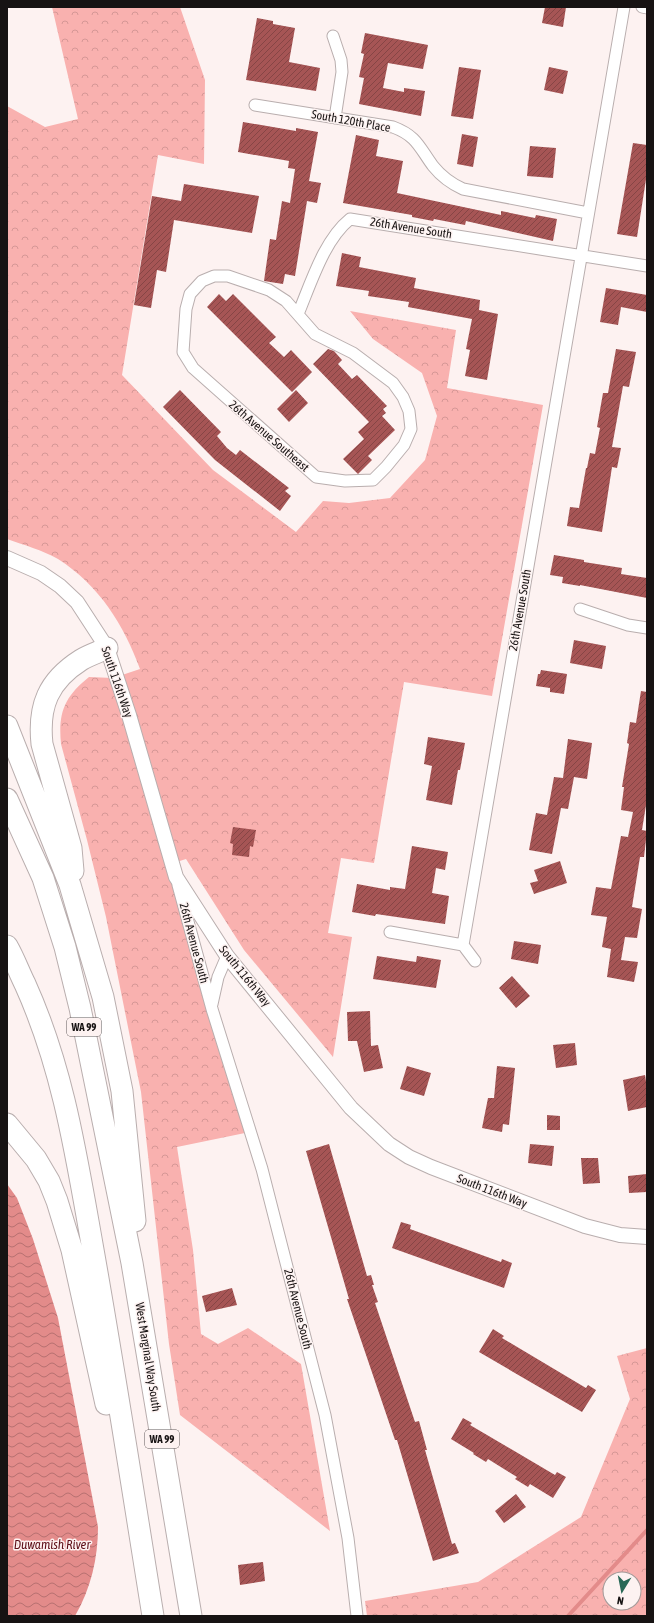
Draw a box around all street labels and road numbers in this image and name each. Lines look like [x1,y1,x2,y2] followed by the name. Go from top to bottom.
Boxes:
[311,107,391,135] street label: South 120th Place
[369,215,453,241] street label: 26th Avenue South
[226,397,312,475] street label: 26th Avenue Southeast
[506,568,534,652] street label: 26th Avenue South
[98,645,136,719] street label: South 116th Way
[177,901,211,985] street label: 26th Avenue South
[216,943,274,1009] street label: South 116th Way
[67,1018,101,1036] road number: WA 99
[455,1171,529,1211] street label: South 116th Way
[281,1267,315,1351] street label: 26th Avenue South
[132,1301,164,1413] street label: West Marginal Way South
[145,1430,179,1448] road number: WA 99

